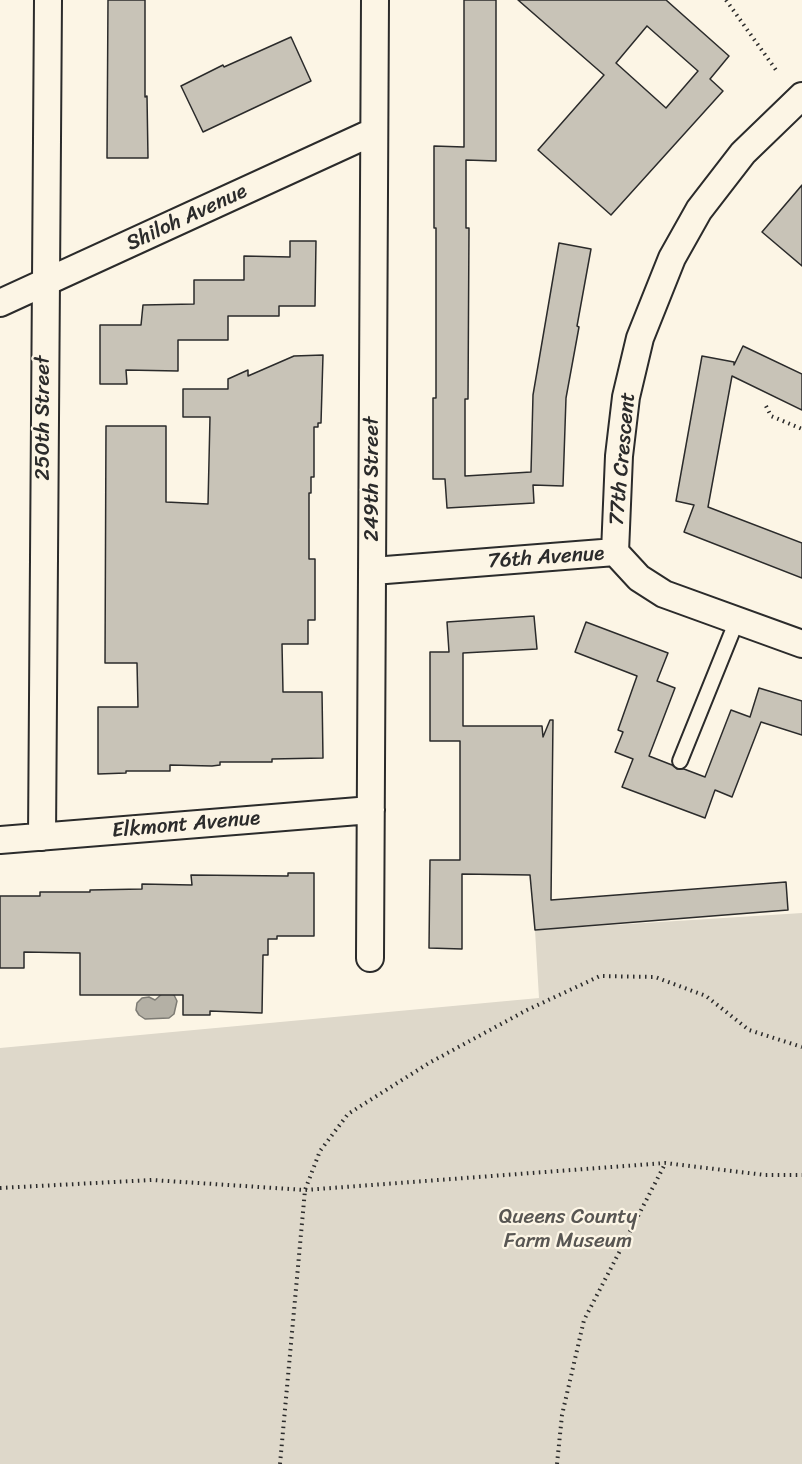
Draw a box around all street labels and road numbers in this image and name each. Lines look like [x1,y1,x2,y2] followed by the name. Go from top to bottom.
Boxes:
[123,179,251,257] street label: Shiloh Avenue
[31,356,57,480] street label: 250th Street
[605,391,641,527] street label: 77th Crescent
[360,417,386,541] street label: 249th Street
[487,541,605,575] street label: 76th Avenue
[111,806,261,844] street label: Elkmont Avenue

